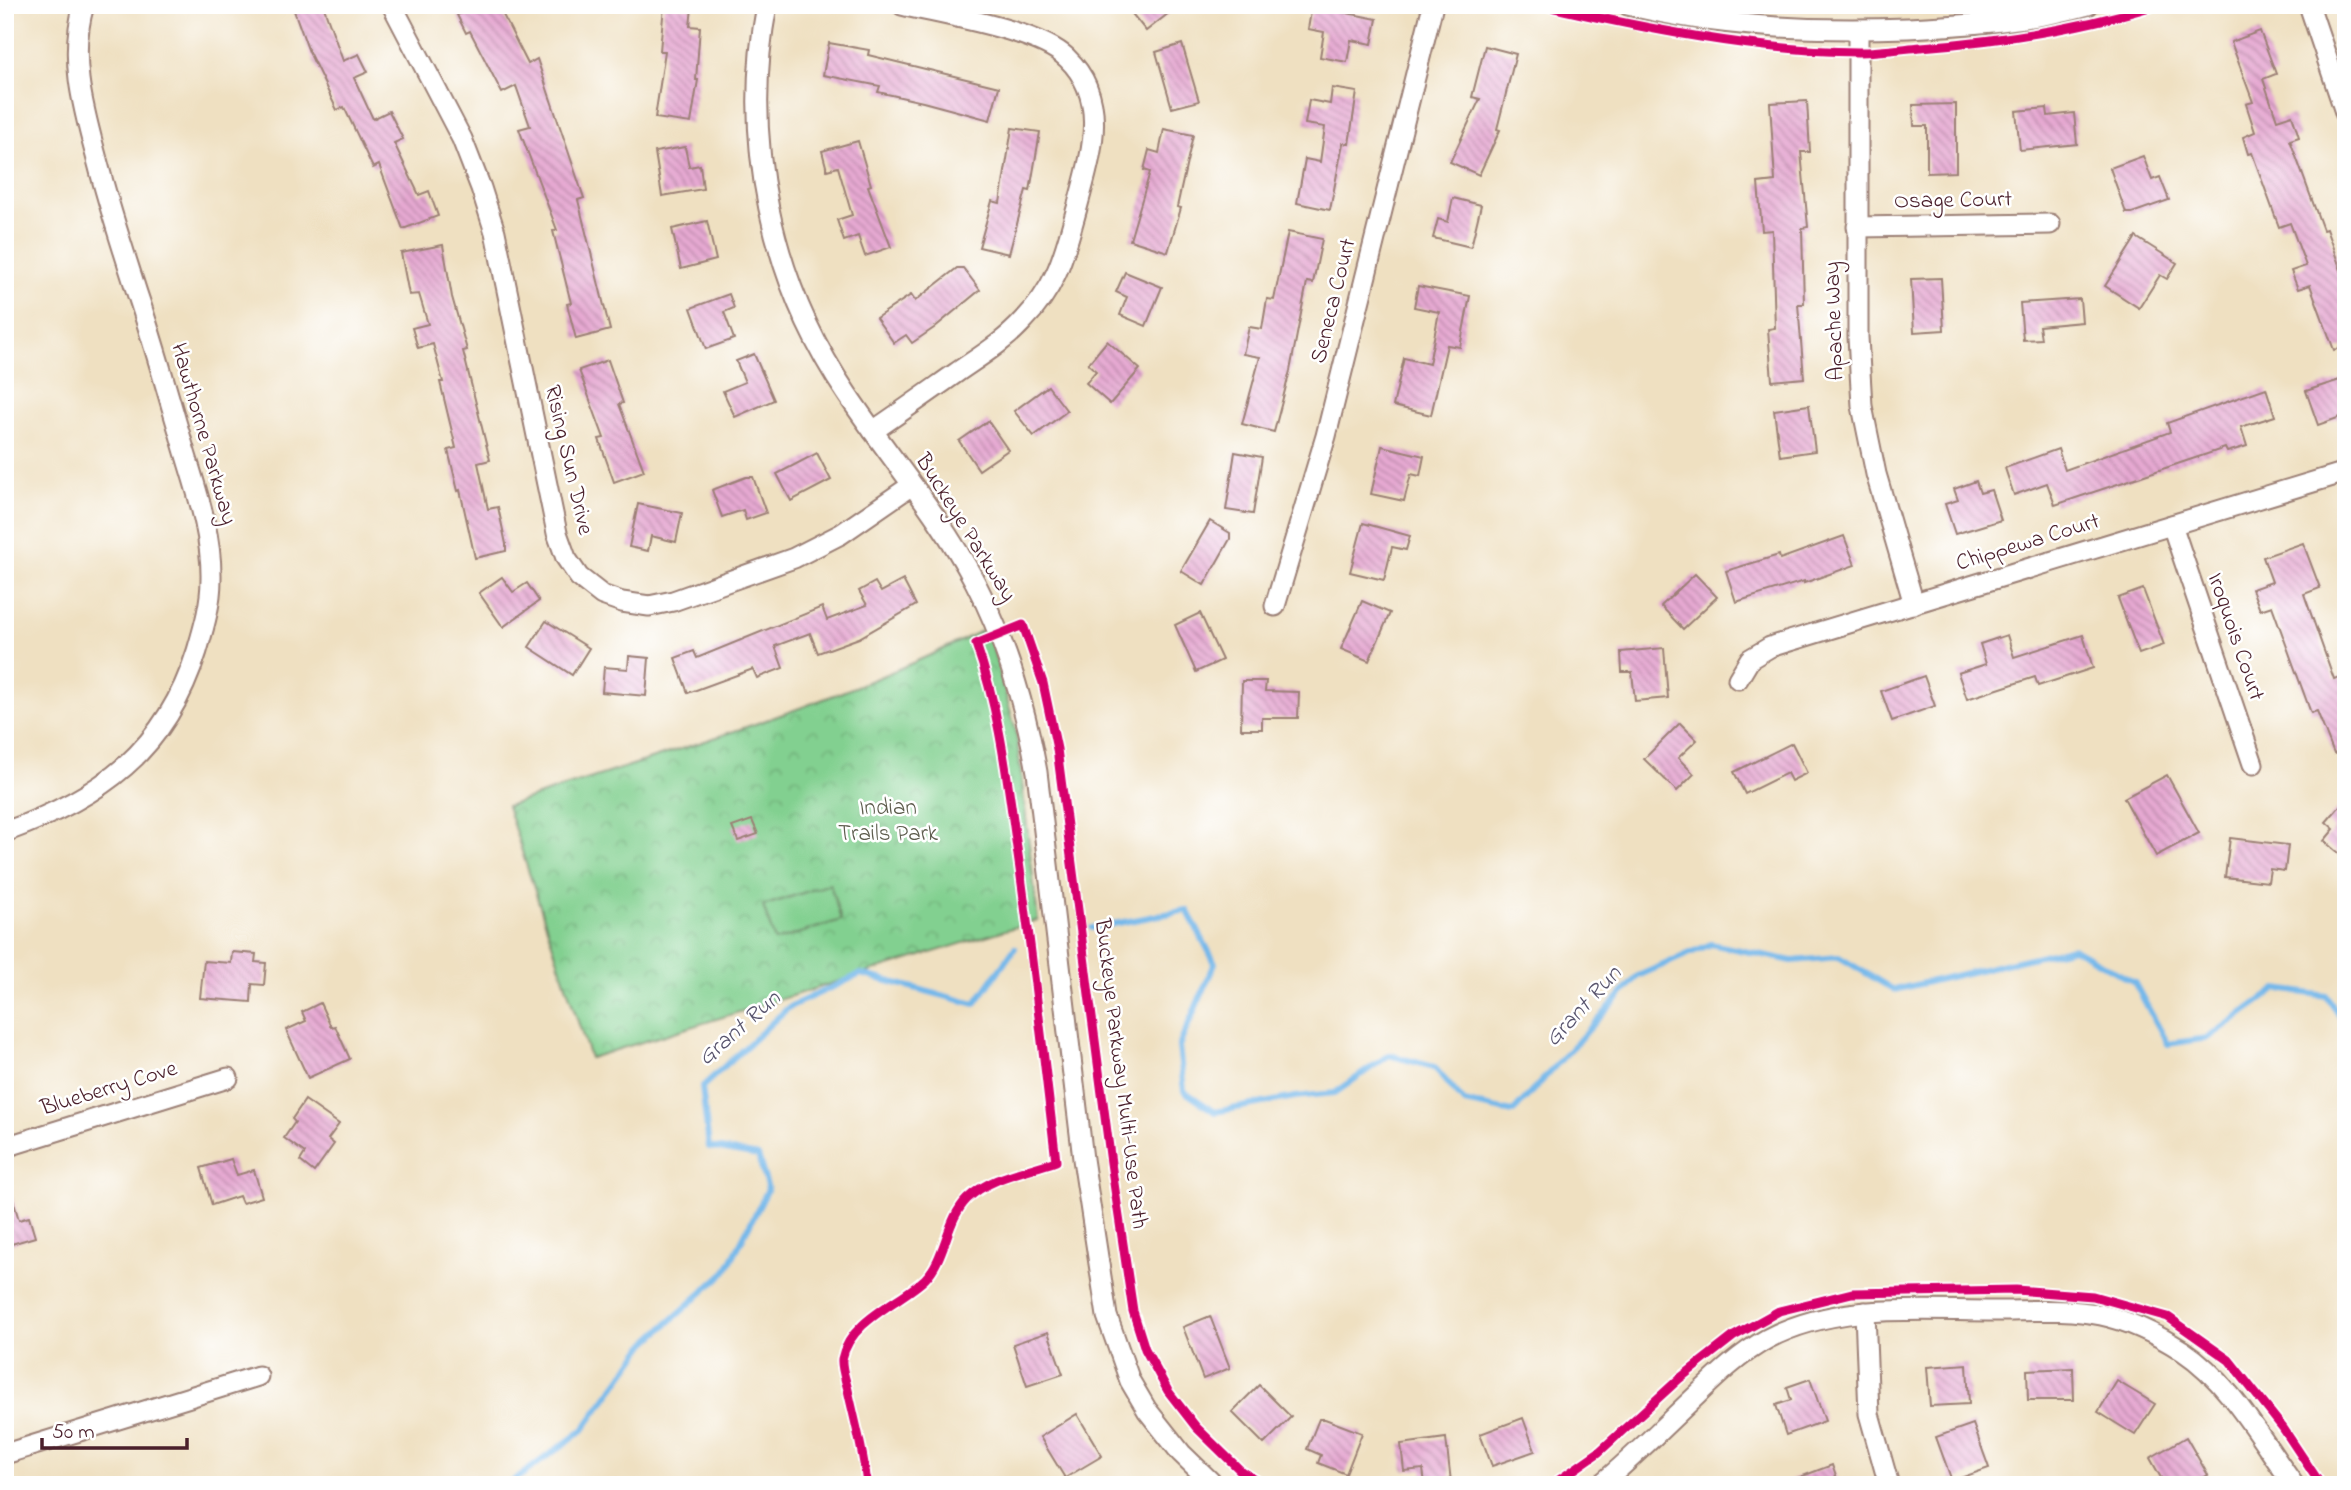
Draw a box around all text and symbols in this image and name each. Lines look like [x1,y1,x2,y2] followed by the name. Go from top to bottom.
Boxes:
[1894,183,2013,220] street label: Osage Court
[1303,235,1366,367] street label: Seneca Court
[1816,261,1856,381] street label: Apache Way
[159,339,245,529] street label: Hawthorne Parkway
[534,382,601,539] street label: Rising Sun Drive
[904,446,1024,610] street label: Buckeye Parkway
[1952,505,2104,581] street label: Chippewa Court
[2198,569,2272,706] street label: Iroquois Court
[838,792,939,851] park label: Indian Trails Park
[1082,916,1155,1231] street label: Buckeye Parkway Multi-Use Path
[1537,958,1632,1056] water label: Grant Run
[691,982,790,1075] water label: Grant Run
[36,1052,183,1128] street label: Blueberry Cove
[42,1406,187,1450] scale bar
[52,1418,95,1448] text: 50 m

